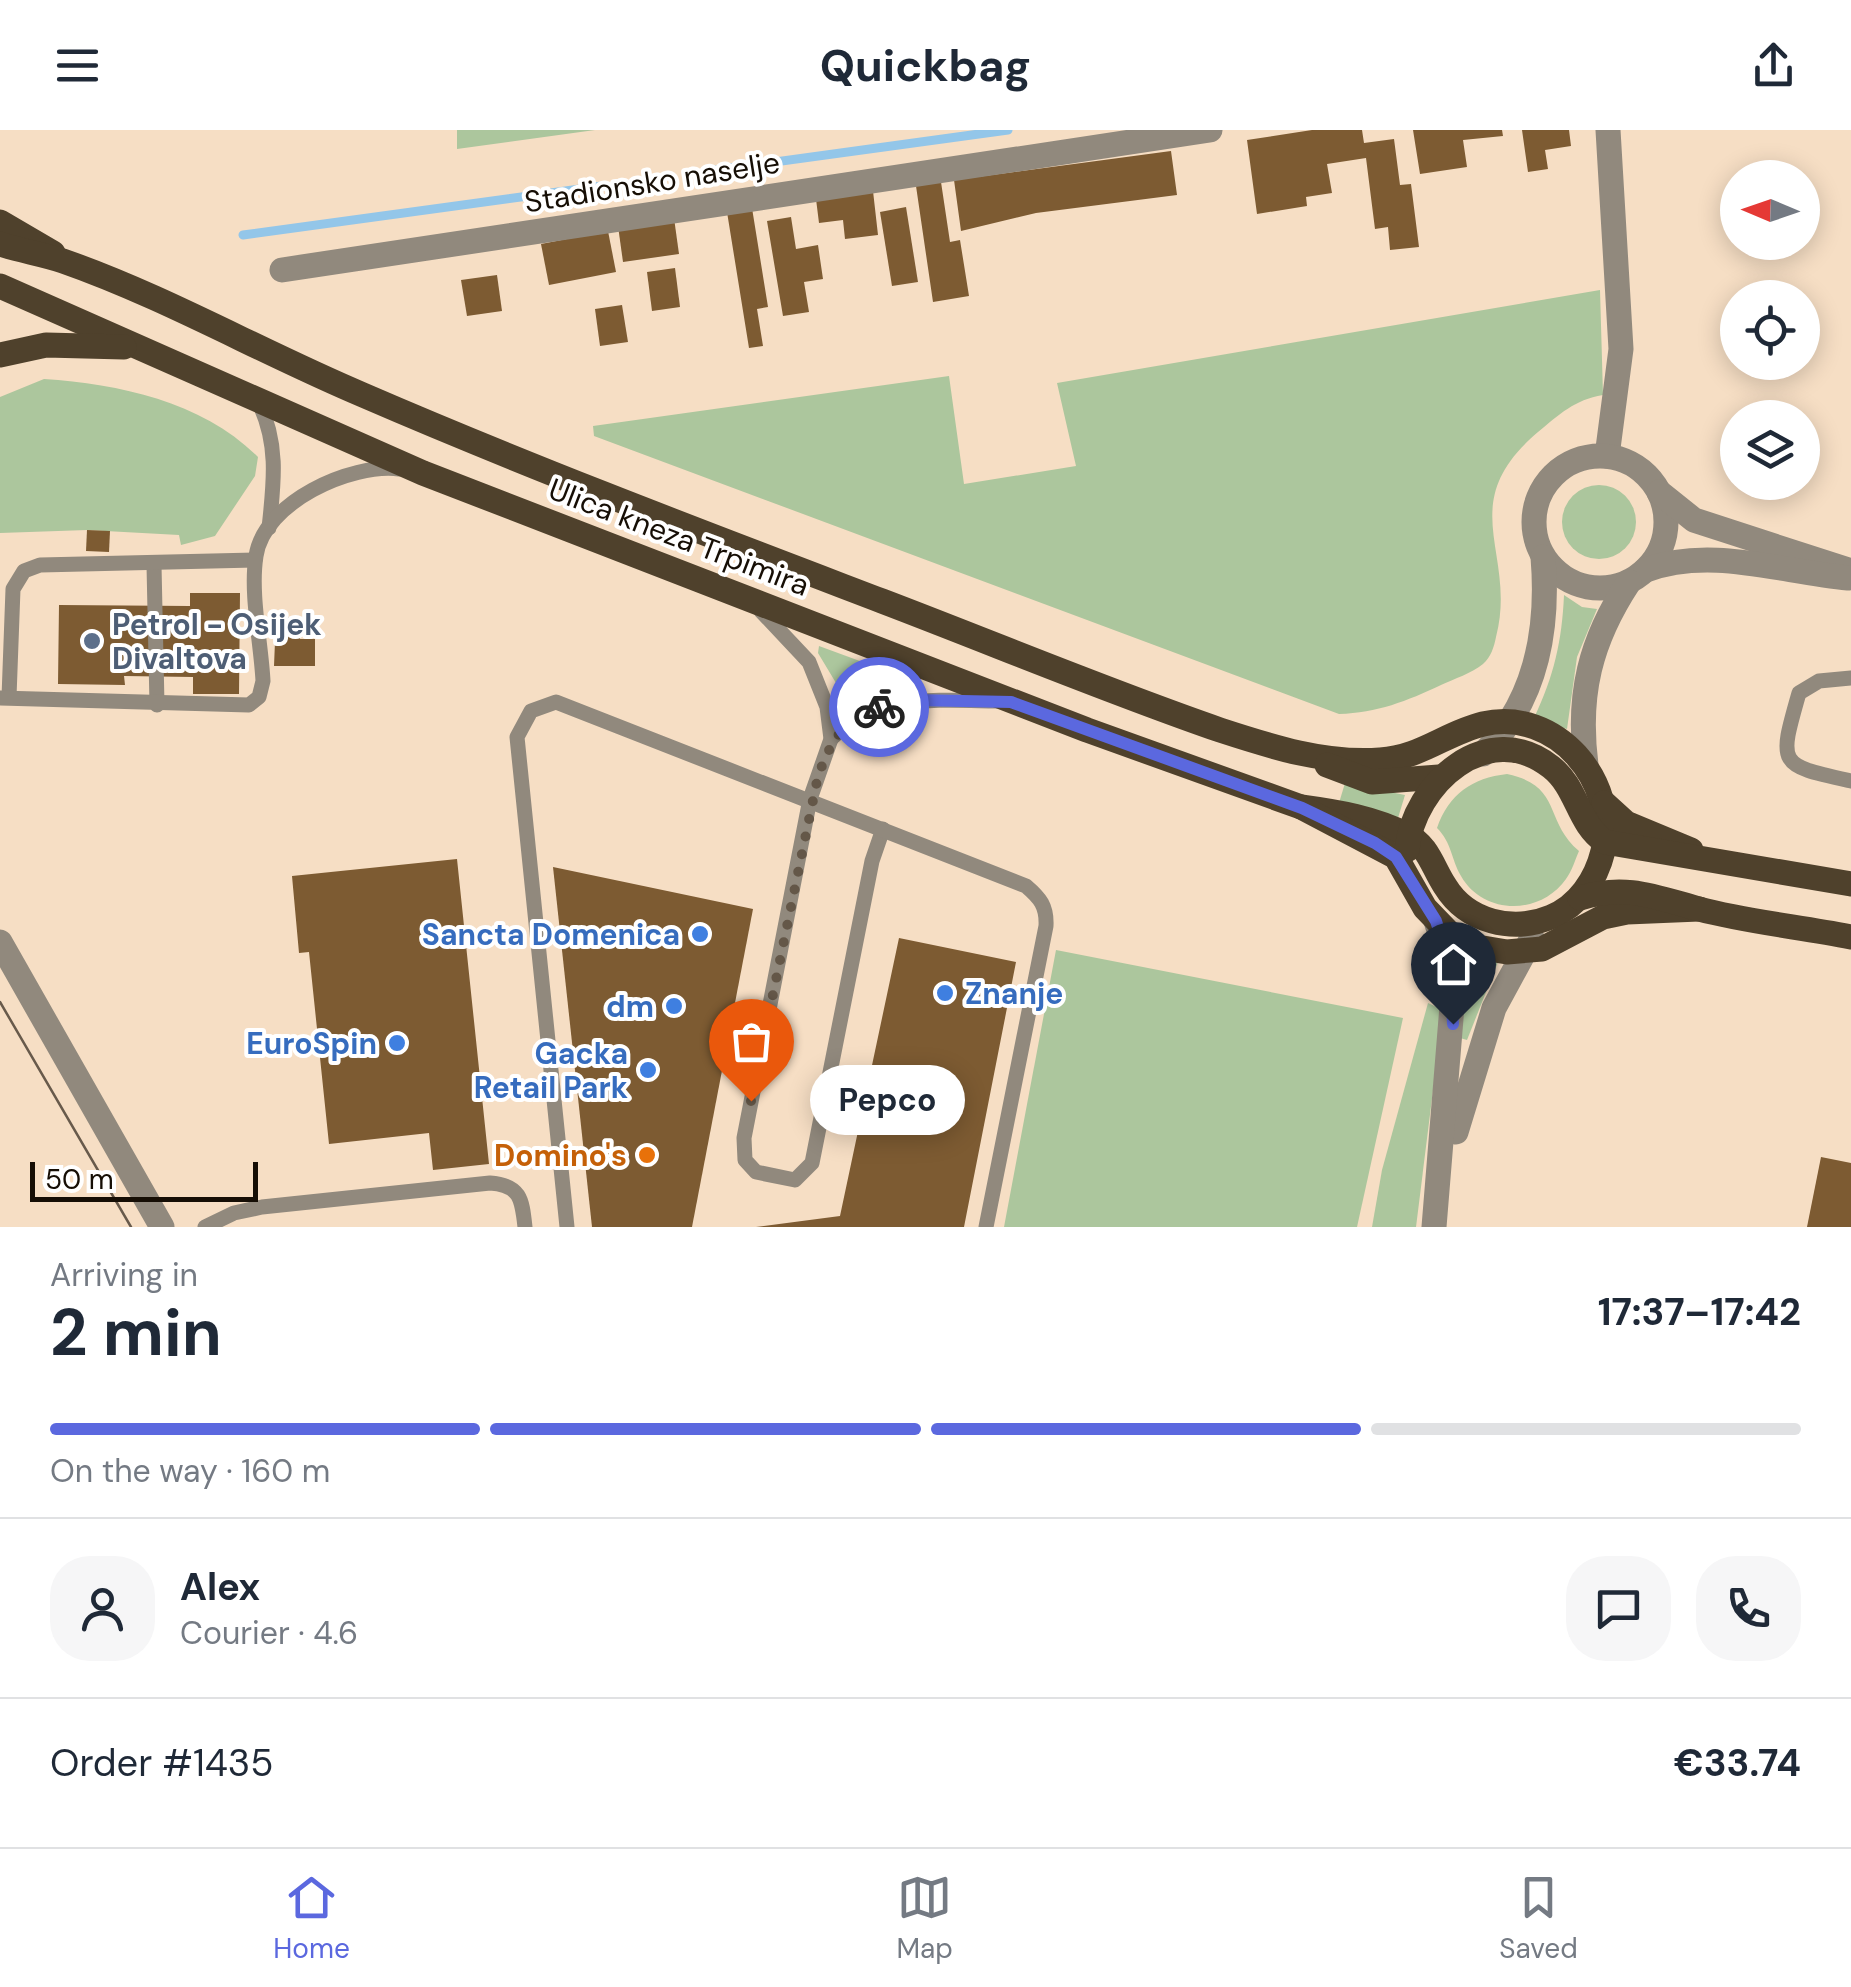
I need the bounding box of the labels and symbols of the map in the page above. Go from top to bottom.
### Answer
street label: Stadionsko naselje [522,143,782,221]
north arrow [1720,160,1820,260]
street label: Ulica kneza Trpimira [543,469,815,605]
place label: Petrol - Osijek Divaltova [112,605,322,678]
marker: Petrol - Osijek Divaltova [81,630,103,652]
courier [829,657,929,757]
place label: Sancta Domenica [422,915,680,954]
pin [1411,922,1496,1025]
marker: Sancta Domenica [689,923,711,945]
place label: Znanje [965,974,1063,1013]
marker: Znanje [934,982,956,1004]
place label: dm [606,987,654,1026]
marker: dm [663,995,685,1017]
pin [709,999,794,1102]
place label: EuroSpin [246,1024,377,1063]
marker: EuroSpin [386,1032,408,1054]
place label: Gacka Retail Park [474,1034,628,1107]
marker: Gacka Retail Park [637,1059,659,1081]
callout: Pepco [811,1066,966,1136]
place label: Domino's [494,1136,627,1175]
marker: Domino's [636,1144,658,1166]
scale bar [30,1157,258,1202]

